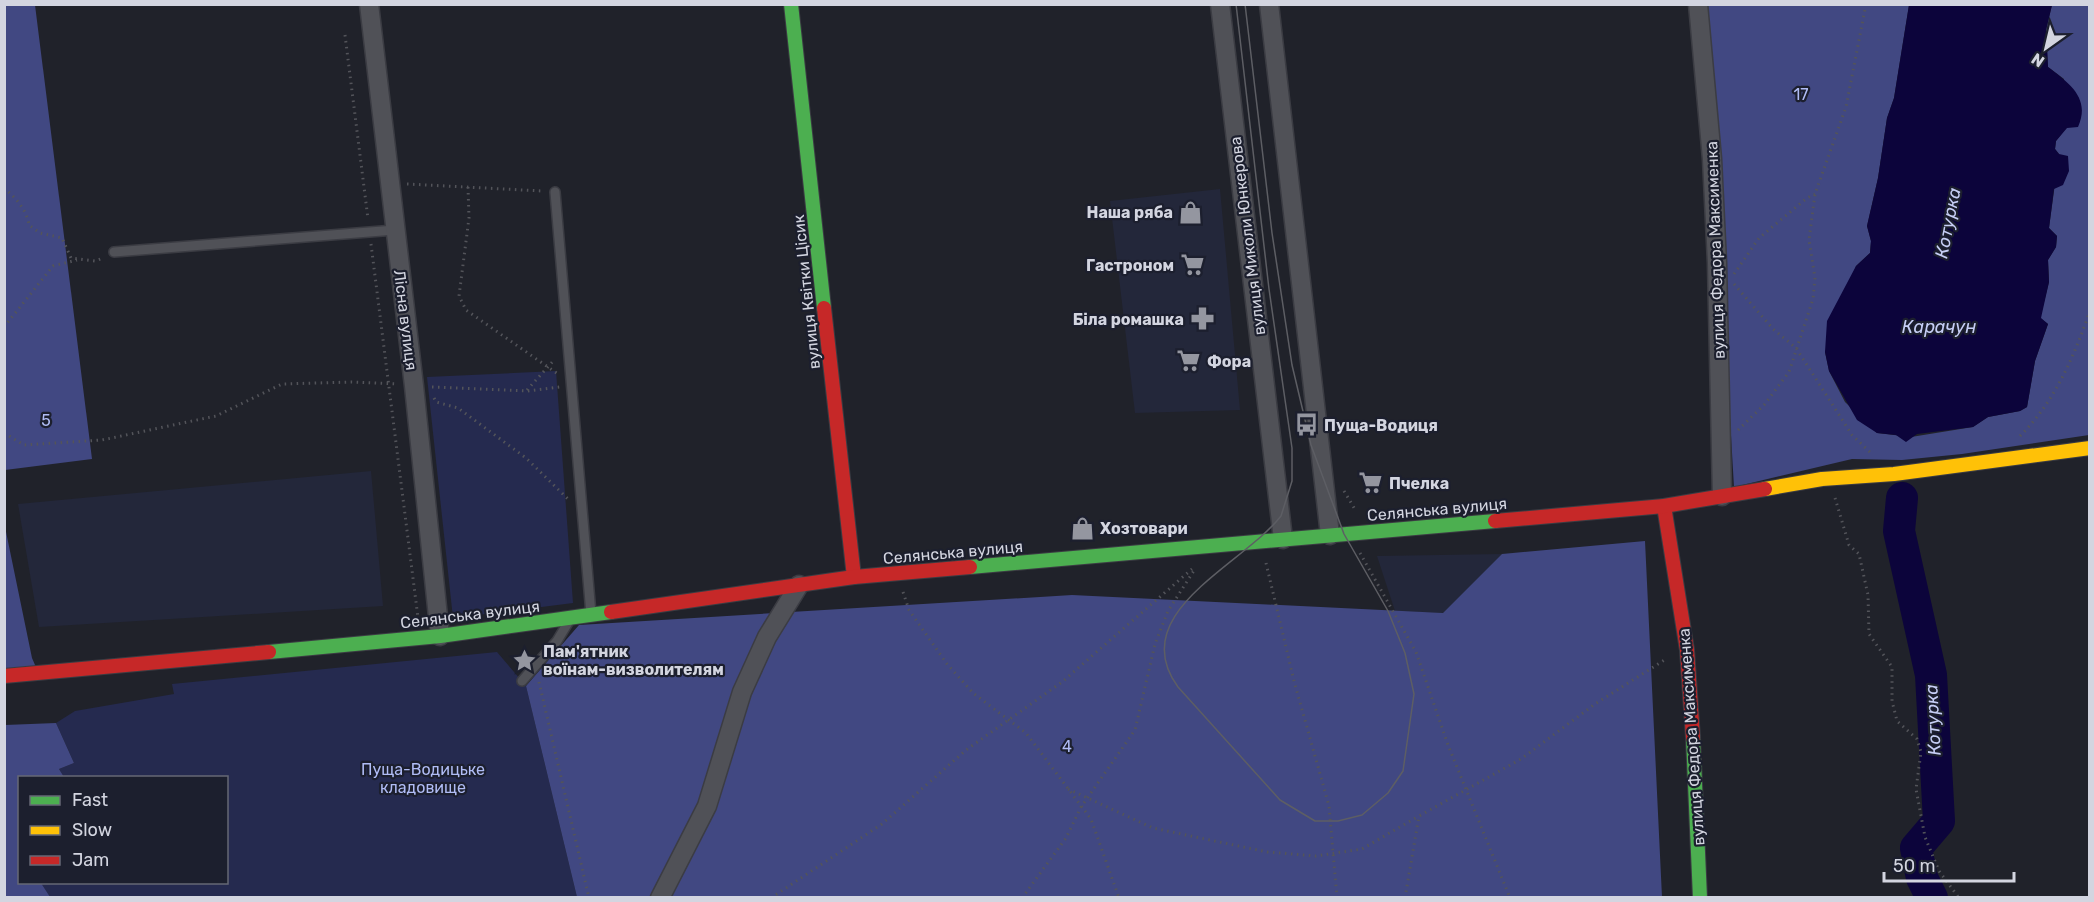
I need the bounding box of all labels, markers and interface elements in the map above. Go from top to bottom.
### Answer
north arrow [2016,18,2076,78]
text: N [2028,49,2048,71]
park label: 17 [1793,85,1809,104]
street label: вулиця Миколи Юнкерова [1226,135,1269,336]
street label: вулиця Федора Максименка [1702,141,1729,359]
water label: Котурка [1930,185,1966,260]
shop icon: Наша ряба [1178,199,1204,225]
place label: Наша ряба [1086,203,1173,222]
street label: вулиця Квітки Цісик [789,213,824,370]
supermarket icon: Гастроном [1179,252,1205,278]
place label: Гастроном [1086,256,1174,275]
street label: Лісна вулиця [390,269,421,372]
pharmacy icon: Біла ромашка [1189,306,1215,332]
place label: Біла ромашка [1073,310,1184,329]
water label: Карачун [1902,316,1976,338]
supermarket icon: Фора [1176,348,1202,374]
place label: Фора [1207,352,1251,371]
park label: 5 [41,411,51,430]
bus stop icon: Пуща-Водиця [1293,412,1319,438]
place label: Пуща-Водиця [1324,416,1438,435]
supermarket icon: Пчелка [1358,470,1384,496]
place label: Пчелка [1389,474,1449,493]
street label: Селянська вулиця [1366,494,1508,525]
shop icon: Хозтовари [1069,515,1095,541]
place label: Хозтовари [1100,519,1188,538]
street label: Селянська вулиця [882,537,1024,568]
street label: Селянська вулиця [399,597,541,632]
street label: вулиця Федора Максименка [1674,628,1709,846]
place label: Пам'ятник воїнам-визволителям [543,642,724,679]
place icon: Пам'ятник воїнам-визволителям [512,647,538,673]
water label: Котурка [1920,683,1946,756]
park label: 4 [1062,737,1072,756]
park label: Пуща-Водицьке кладовище [361,760,485,797]
legend [18,776,228,884]
text: Fast [72,789,108,811]
text: Slow [72,819,112,841]
scale bar [1884,845,2014,883]
text: Jam [72,849,109,871]
text: 50 m [1893,855,1936,877]

